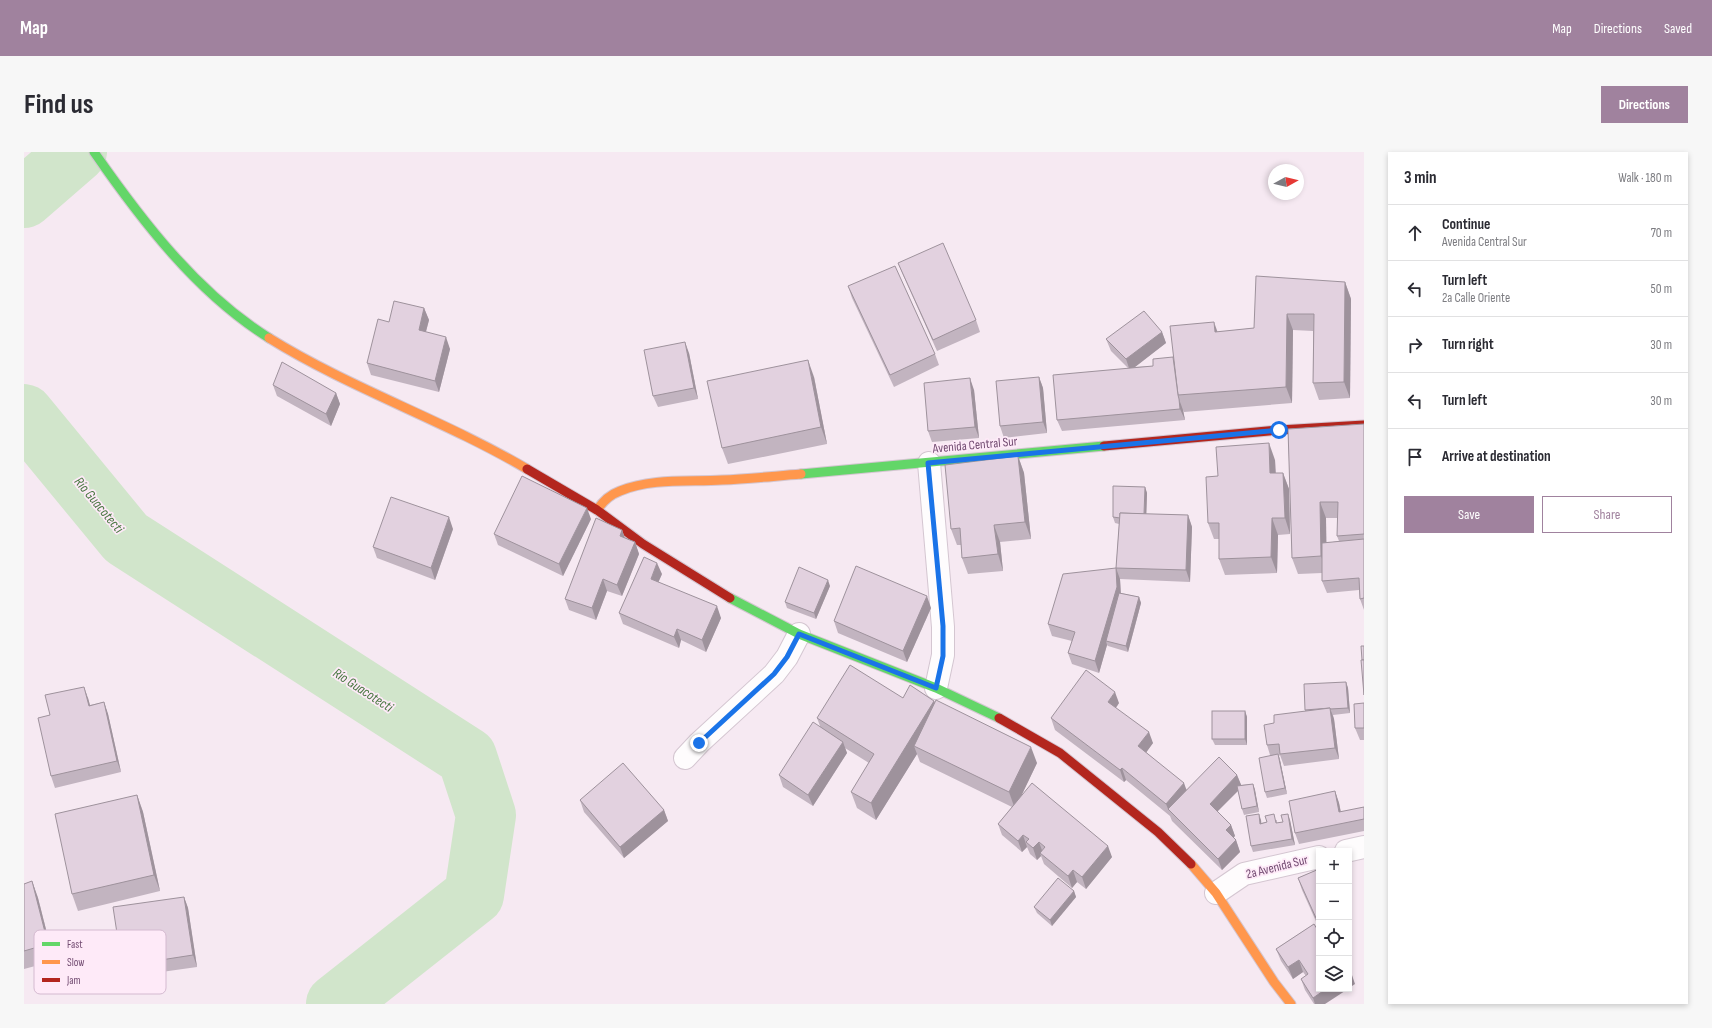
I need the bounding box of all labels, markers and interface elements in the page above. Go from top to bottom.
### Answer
text: Map [20,17,48,40]
text: Map [1552,20,1572,37]
text: Directions [1594,20,1642,37]
text: Saved [1664,20,1692,37]
button: Directions [1601,86,1688,123]
text: Find us [24,88,93,121]
north arrow [1268,164,1304,200]
text: 3 min [1404,168,1437,188]
text: Walk · 180 m [1618,170,1672,186]
text: Continue [1442,215,1491,234]
icon: ahead [1404,222,1426,244]
text: 70 m [1651,225,1672,241]
text: Avenida Central Sur [1442,234,1527,250]
text: Turn left [1442,271,1487,290]
icon: left [1404,278,1426,300]
text: 50 m [1651,281,1672,297]
text: 2a Calle Oriente [1442,290,1510,306]
icon: right [1404,334,1426,356]
text: Turn right [1442,335,1494,354]
text: 30 m [1650,337,1672,353]
icon: left [1404,390,1426,412]
text: Turn left [1442,391,1487,410]
text: 30 m [1650,393,1672,409]
route start [1270,421,1288,439]
street label: Avenida Central Sur [931,433,1018,457]
icon: arrive [1404,446,1426,468]
text: Arrive at destination [1442,447,1551,466]
water label: Río Guacotecti [71,474,128,537]
button: Save [1404,496,1534,533]
button: Share [1542,496,1672,533]
water label: Río Guacotecti [330,664,396,716]
route end [690,734,708,752]
map controls [1316,848,1352,992]
button: + [1316,848,1352,884]
street label: 2a Avenida Sur [1244,852,1310,882]
button: − [1316,884,1352,920]
button: locate [1316,920,1352,956]
legend [34,930,166,994]
text: Fast [67,938,83,951]
text: Slow [67,956,84,969]
button: layers [1316,956,1352,992]
text: Jam [66,974,81,987]

